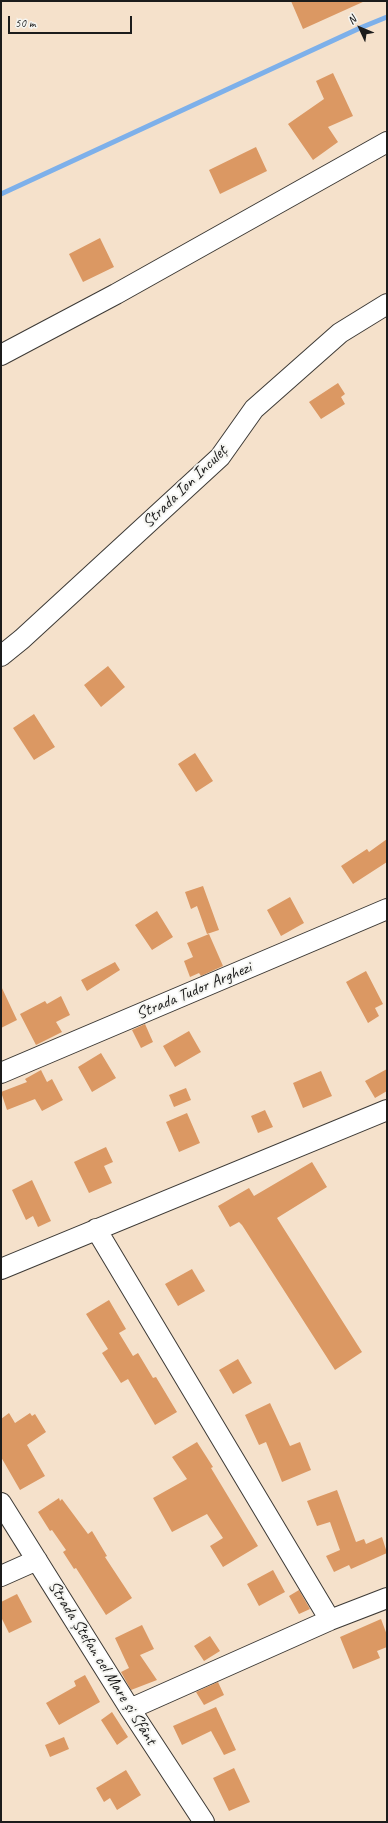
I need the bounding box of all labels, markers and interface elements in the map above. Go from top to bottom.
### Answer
scale bar [10,8,134,34]
north arrow [340,8,380,48]
text: N [344,12,359,27]
text: 50 m [15,15,35,31]
street label: Strada Ion Inculeț [138,441,232,533]
street label: Strada Tudor Arghezi [133,958,255,1024]
street label: Strada Ștefan cel Mare și Sfânt [43,1577,161,1749]

